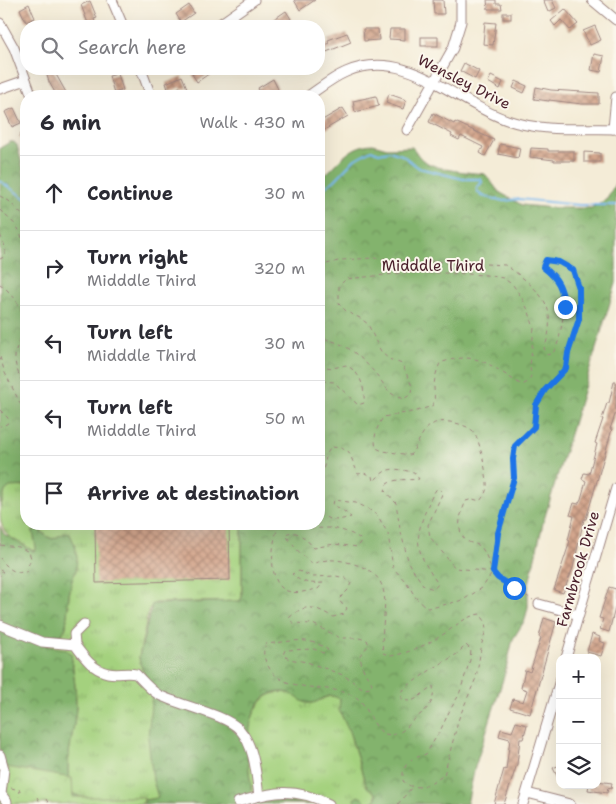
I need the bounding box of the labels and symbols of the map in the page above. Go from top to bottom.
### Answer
street label: Wensley Drive [414,50,514,114]
street label: Midddle Third [382,256,485,276]
route end [554,296,577,319]
street label: Farmbrook Drive [552,509,604,629]
route start [503,577,526,600]

